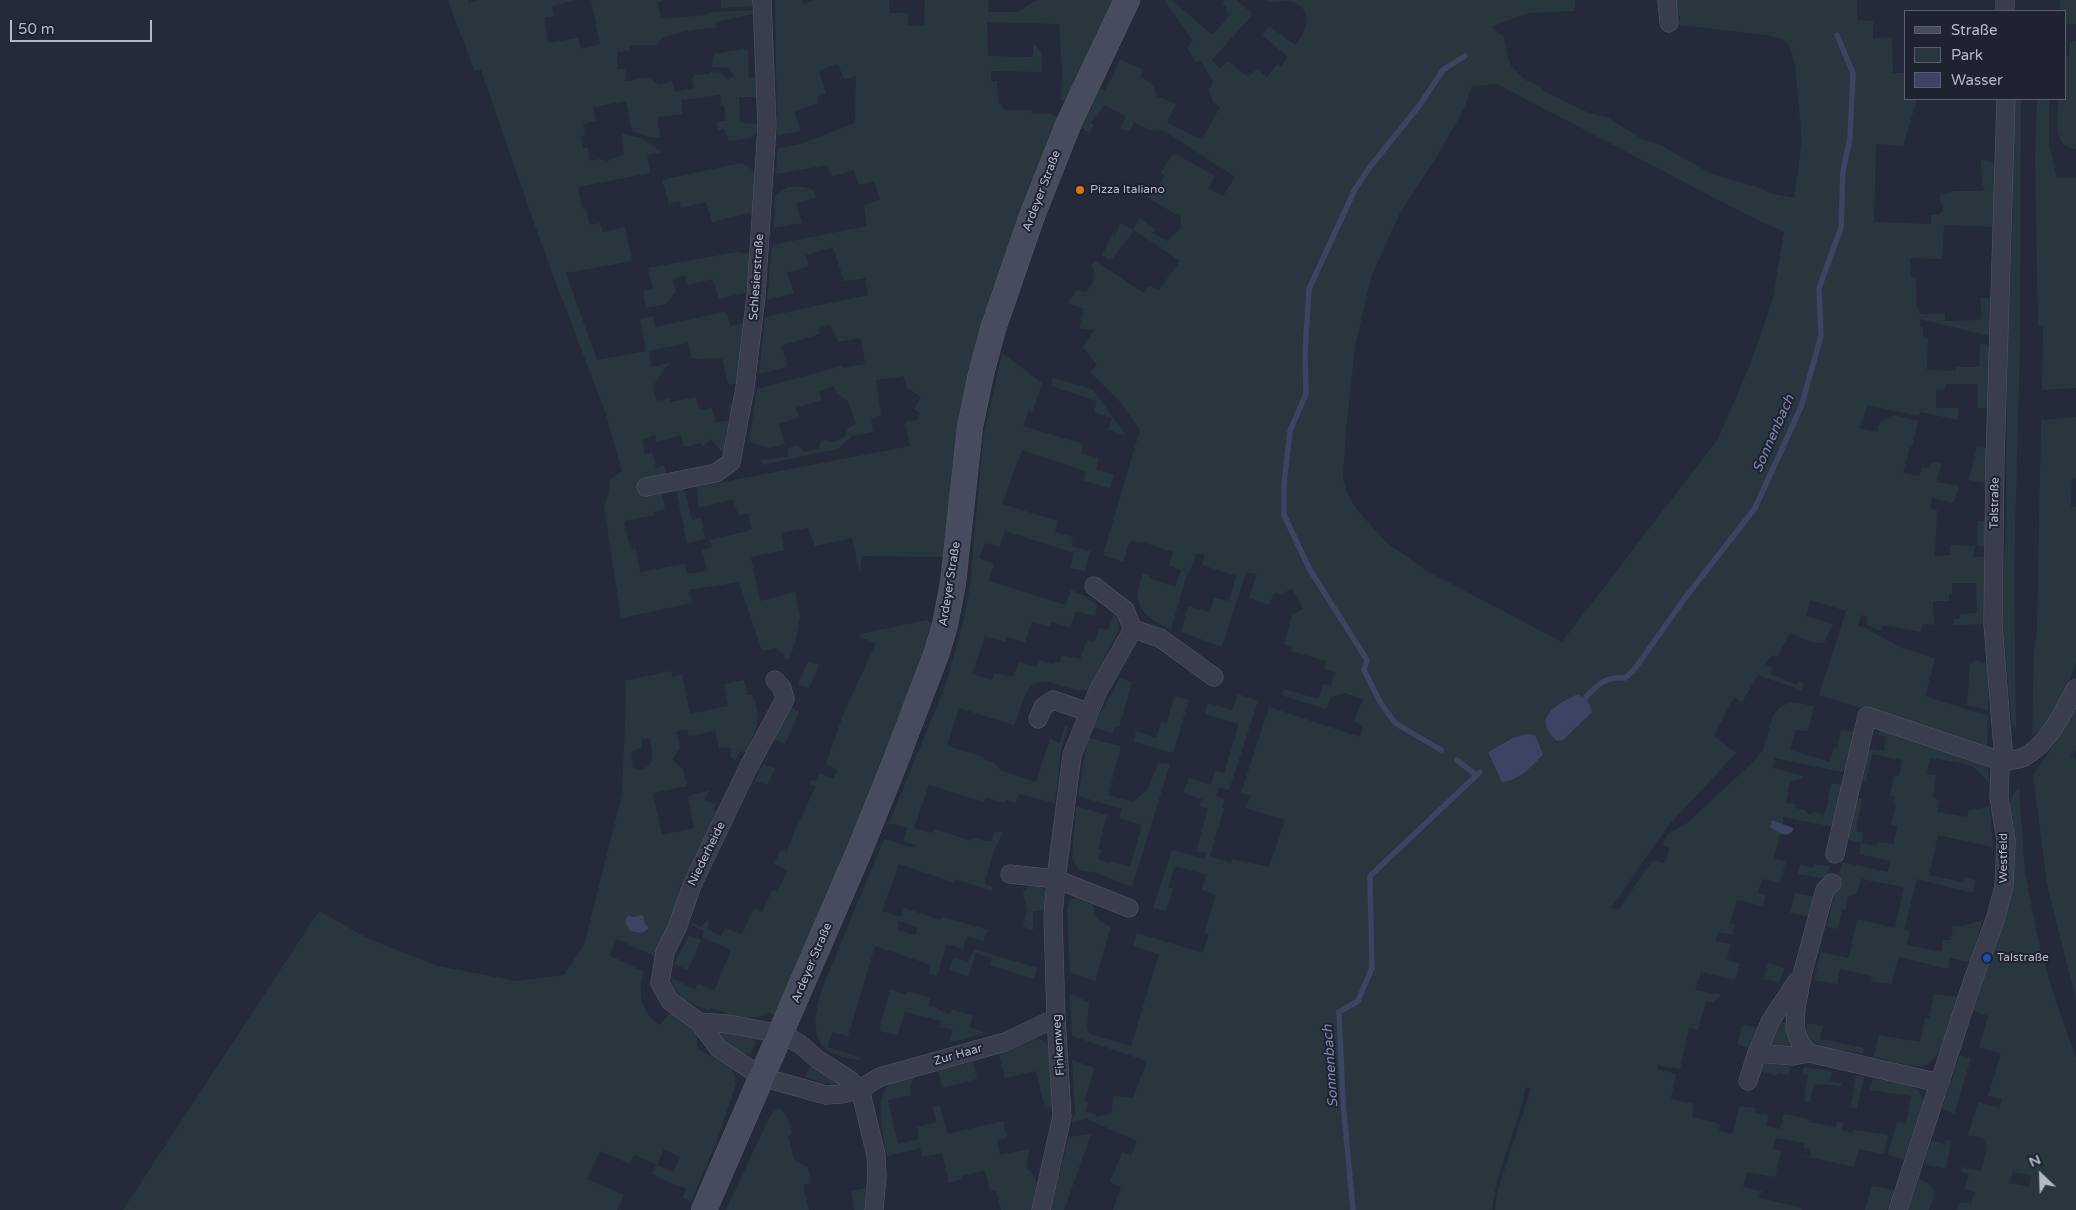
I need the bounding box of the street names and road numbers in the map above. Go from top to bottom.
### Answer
street label: Ardeyer Straße [1020,148,1064,234]
street label: Schlesierstraße [747,233,767,321]
street label: Talstraße [1987,477,2003,529]
street label: Ardeyer Straße [936,541,964,627]
street label: Niederheide [685,820,729,888]
street label: Westfeld [1997,833,2011,883]
street label: Ardeyer Straße [789,921,835,1005]
street label: Finkenweg [1050,1014,1068,1076]
street label: Zur Haar [932,1041,984,1069]

